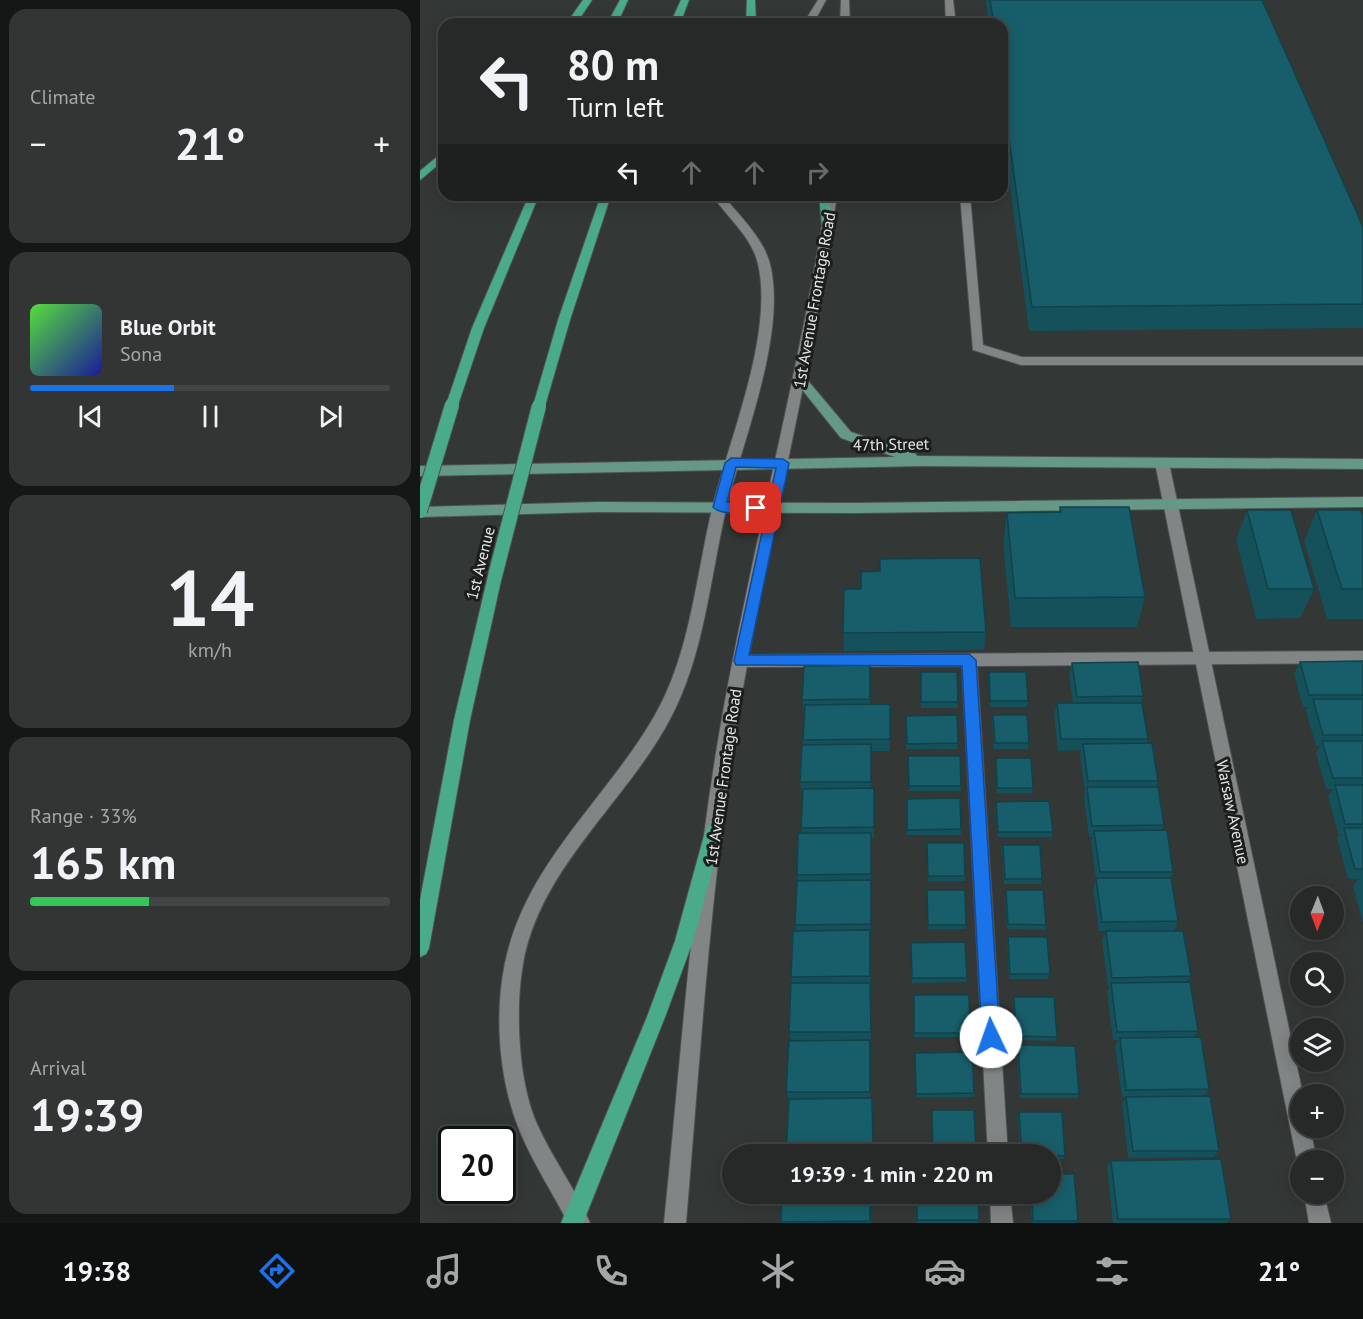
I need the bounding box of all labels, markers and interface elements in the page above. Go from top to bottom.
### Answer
text: 80 m [567,37,659,92]
icon: left [468,42,546,120]
text: Climate [30,84,96,110]
text: Turn left [567,90,664,124]
text: 21° [175,114,245,172]
text: − [30,122,47,165]
text: + [373,122,390,165]
icon: left [612,156,645,189]
icon: ahead [675,156,708,189]
icon: ahead [738,156,771,189]
icon: right [801,156,834,189]
street label: 1st Avenue Frontage Road [789,211,839,389]
text: Blue Orbit [120,313,216,341]
text: Sona [120,341,162,367]
icon: previous [74,400,107,433]
icon: pause [194,400,227,433]
icon: next [314,400,347,433]
street label: 47th Street [853,433,930,455]
pin [730,482,781,533]
icon: arrive [739,491,772,524]
street label: 1st Avenue [461,524,499,602]
text: 14 [166,547,254,648]
text: km/h [188,637,232,663]
street label: 1st Avenue Frontage Road [701,687,745,867]
street label: Warsaw Avenue [1212,758,1254,866]
text: Range · 33% [30,803,137,829]
text: 165 km [30,833,176,891]
north arrow [1290,886,1344,940]
map controls [1290,886,1344,1204]
button: search [1290,952,1344,1006]
position arrow [959,1005,1023,1069]
button: layers [1290,1018,1344,1072]
text: Arrival [30,1055,86,1081]
button: + [1290,1084,1344,1138]
text: 19:39 [30,1085,144,1143]
speed limit sign: 20 [438,1126,516,1204]
button: − [1290,1150,1344,1204]
text: 19:39 · 1 min · 220 m [790,1160,993,1188]
icon: directions [256,1250,298,1292]
icon: music [423,1250,465,1292]
icon: phone [590,1250,632,1292]
icon: climate [757,1250,799,1292]
icon: car [924,1250,966,1292]
icon: filters [1091,1250,1133,1292]
text: 19:38 [63,1254,131,1288]
text: 21° [1258,1254,1300,1288]

